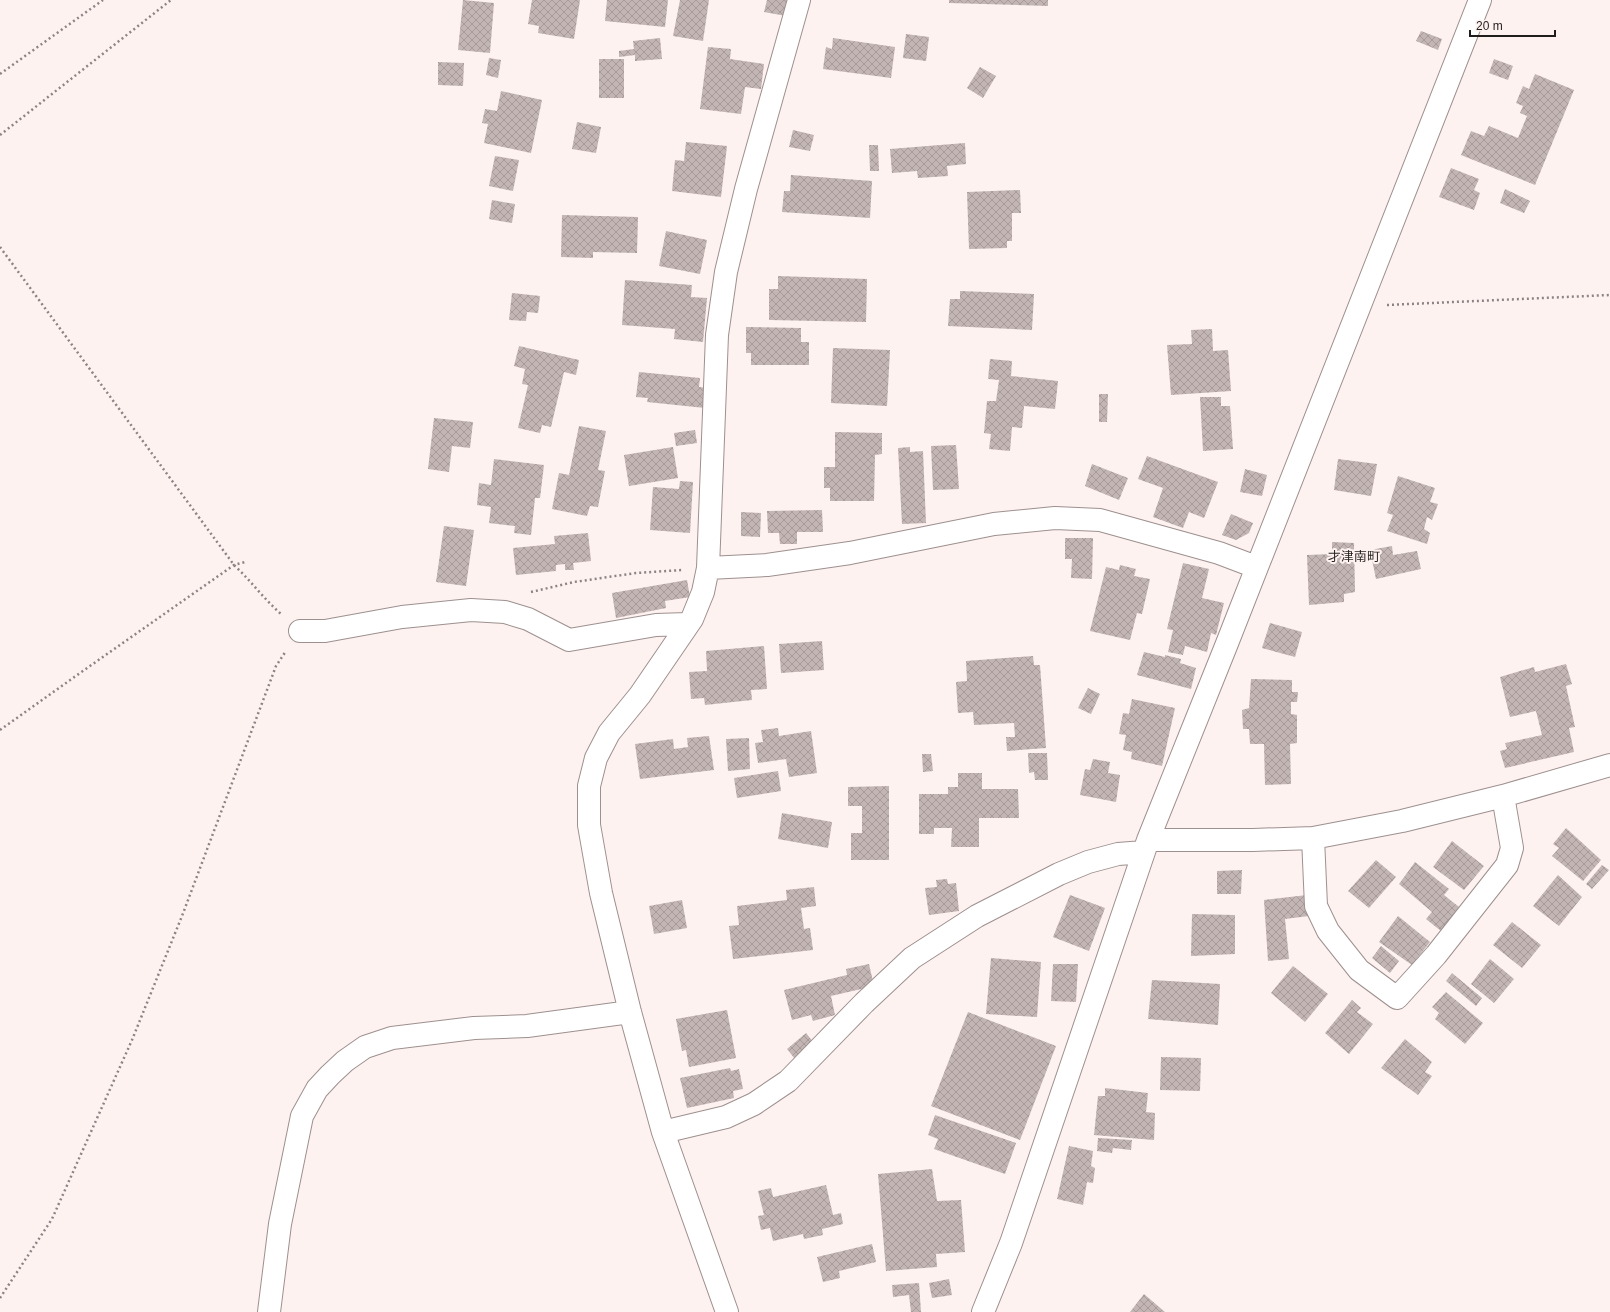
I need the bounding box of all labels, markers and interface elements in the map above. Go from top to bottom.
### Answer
scale bar [1470,12,1555,38]
text: 20 m [1476,19,1503,33]
district label: 才津南町 [1328,549,1380,564]

